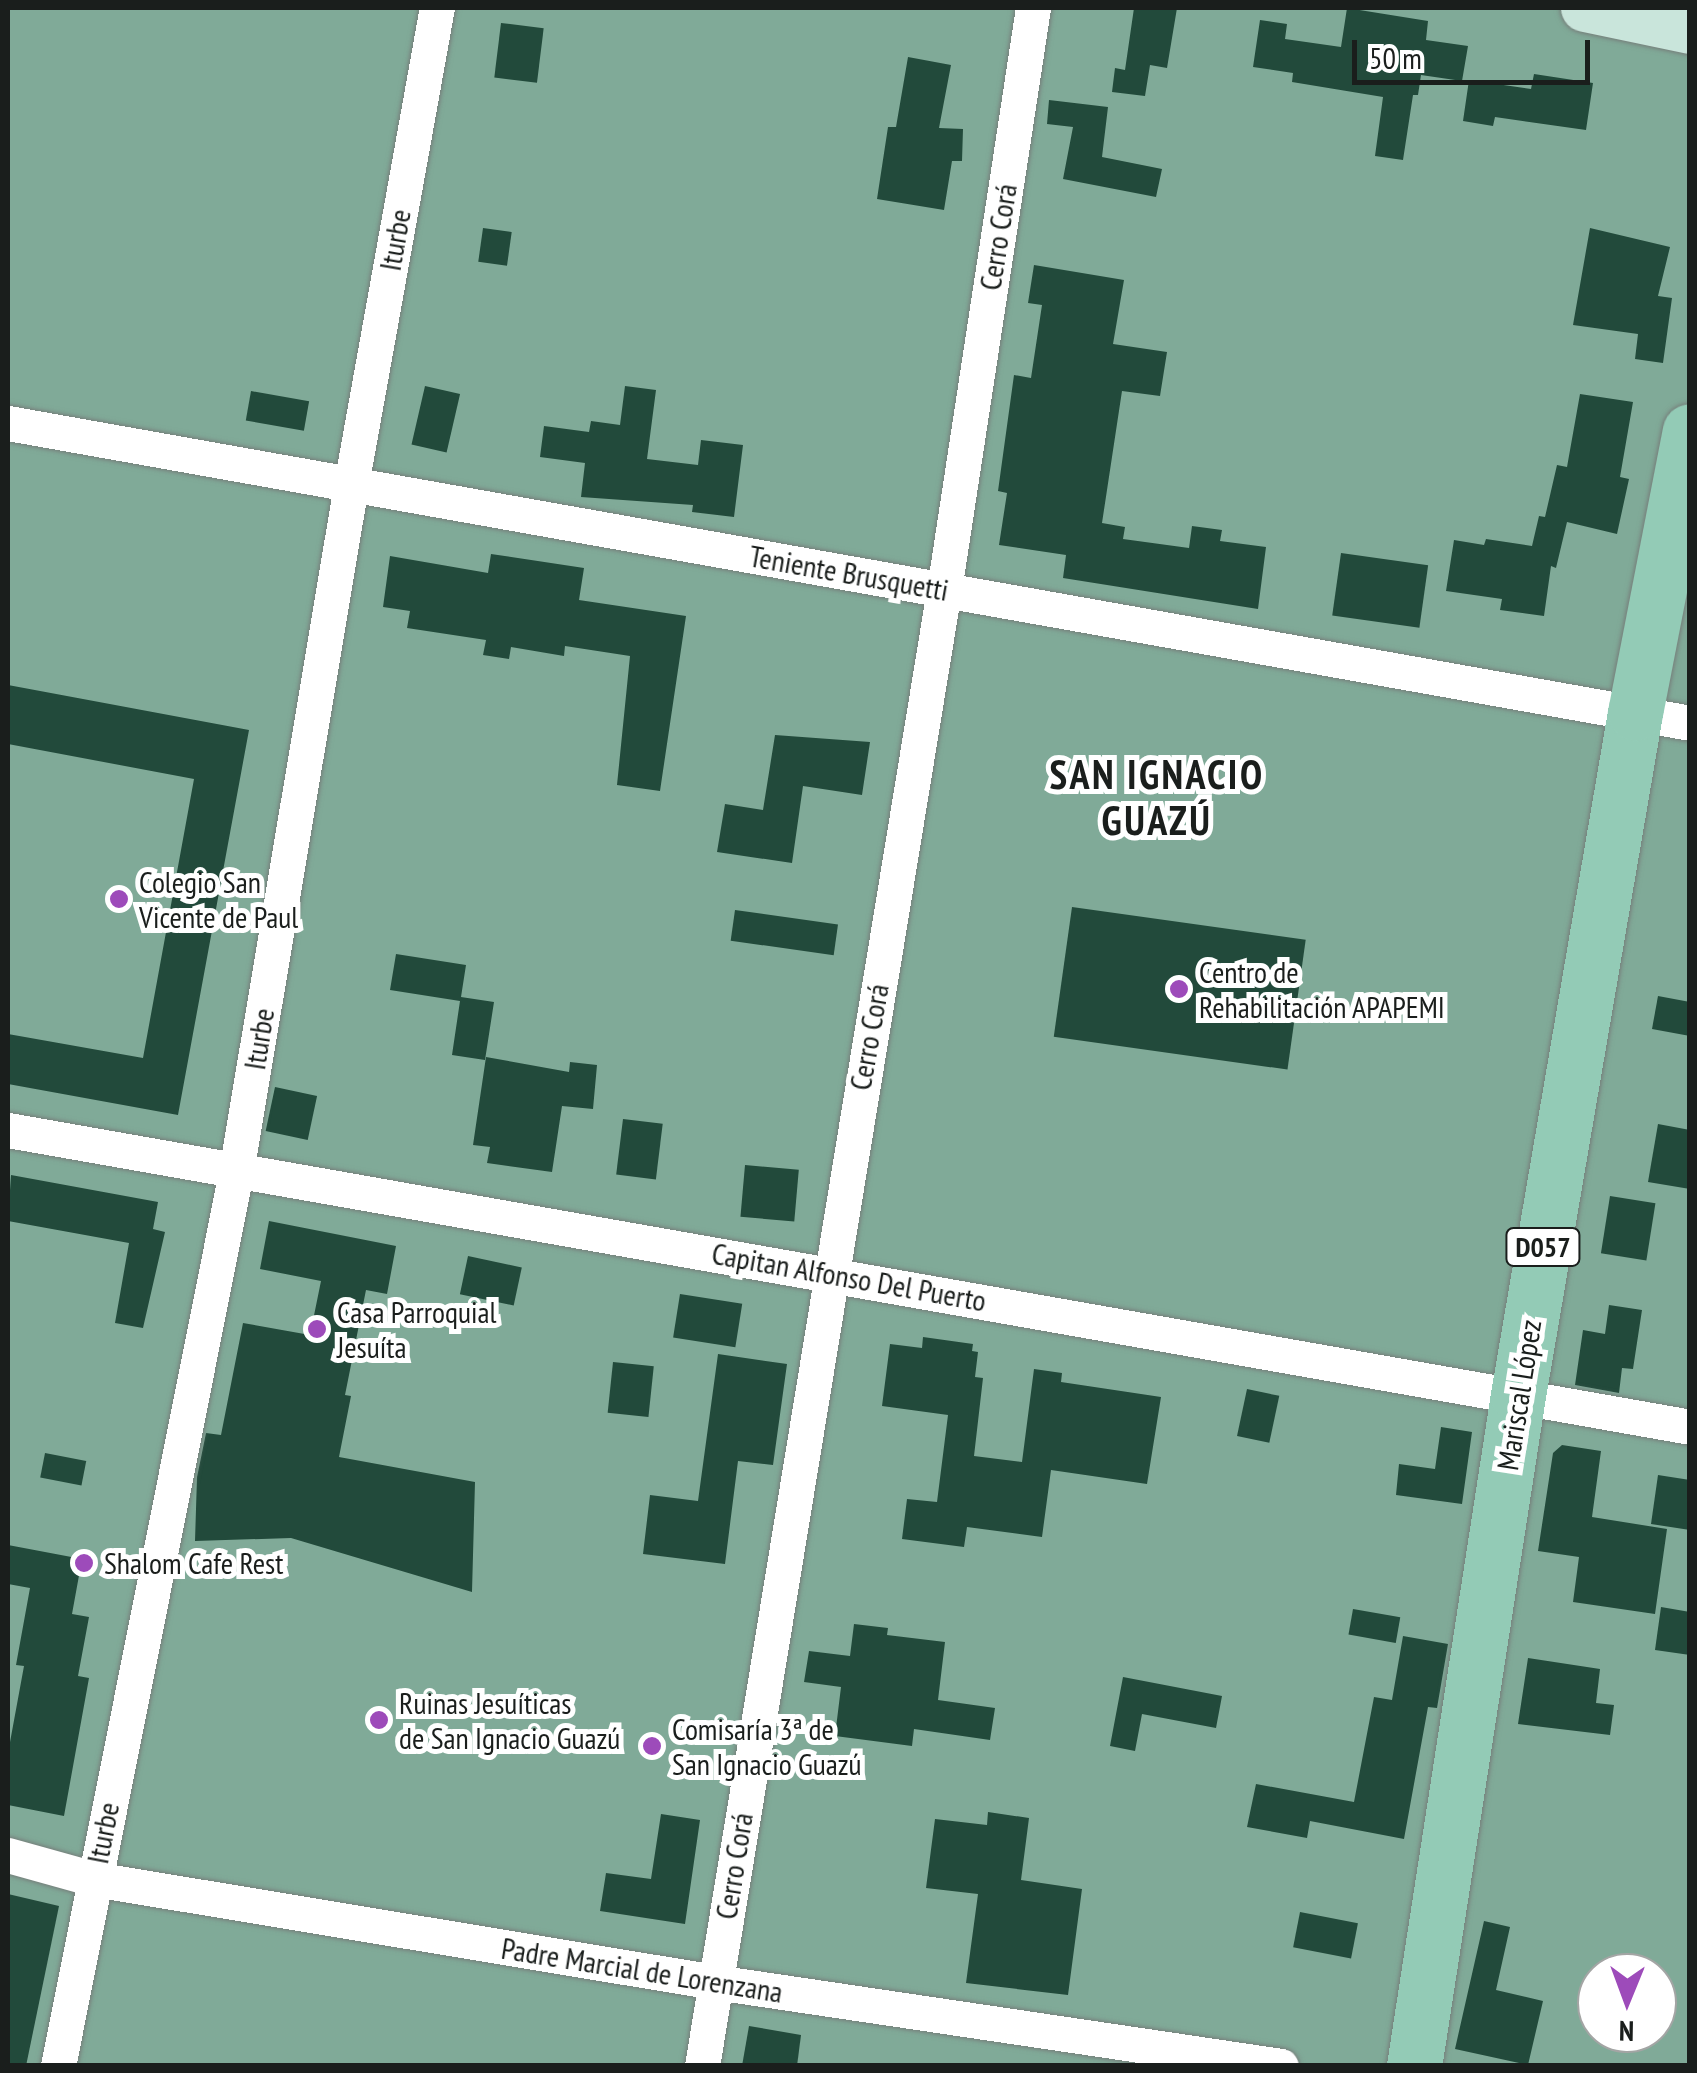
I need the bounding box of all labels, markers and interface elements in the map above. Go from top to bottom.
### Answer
scale bar [1357,20,1594,82]
text: 50 m [1369,38,1422,77]
street label: Cerro Corá [972,181,1024,293]
street label: Iturbe [372,206,418,274]
street label: Teniente Brusquetti [747,538,951,608]
district label: SAN IGNACIO GUAZÚ [1049,750,1265,844]
place label: Colegio San Vicente de Paul [139,864,298,934]
marker: Colegio San Vicente de Paul [108,888,130,910]
place label: Centro de Rehabilitación APAPEMI [1199,954,1446,1024]
marker: Centro de Rehabilitación APAPEMI [1168,978,1190,1000]
street label: Cerro Corá [842,981,896,1093]
street label: Iturbe [236,1006,282,1072]
road number: D057 [1503,1224,1583,1270]
street label: Capitan Alfonso Del Puerto [709,1235,989,1319]
place label: Casa Parroquial Jesuíta [337,1294,496,1364]
street label: Mariscal López [1489,1317,1549,1473]
marker: Casa Parroquial Jesuíta [306,1318,328,1340]
place label: Shalom Cafe Rest [104,1545,283,1581]
marker: Shalom Cafe Rest [73,1552,95,1574]
place label: Ruinas Jesuíticas de San Ignacio Guazú [399,1685,620,1756]
marker: Ruinas Jesuíticas de San Ignacio Guazú [368,1709,390,1731]
place label: Comisaría 3ª de San Ignacio Guazú [672,1711,862,1782]
marker: Comisaría 3ª de San Ignacio Guazú [641,1735,663,1757]
street label: Iturbe [79,1799,127,1867]
street label: Cerro Corá [708,1810,760,1922]
street label: Padre Marcial de Lorenzana [499,1930,785,2010]
north arrow [1577,1953,1677,2053]
text: N [1619,2013,1634,2050]

